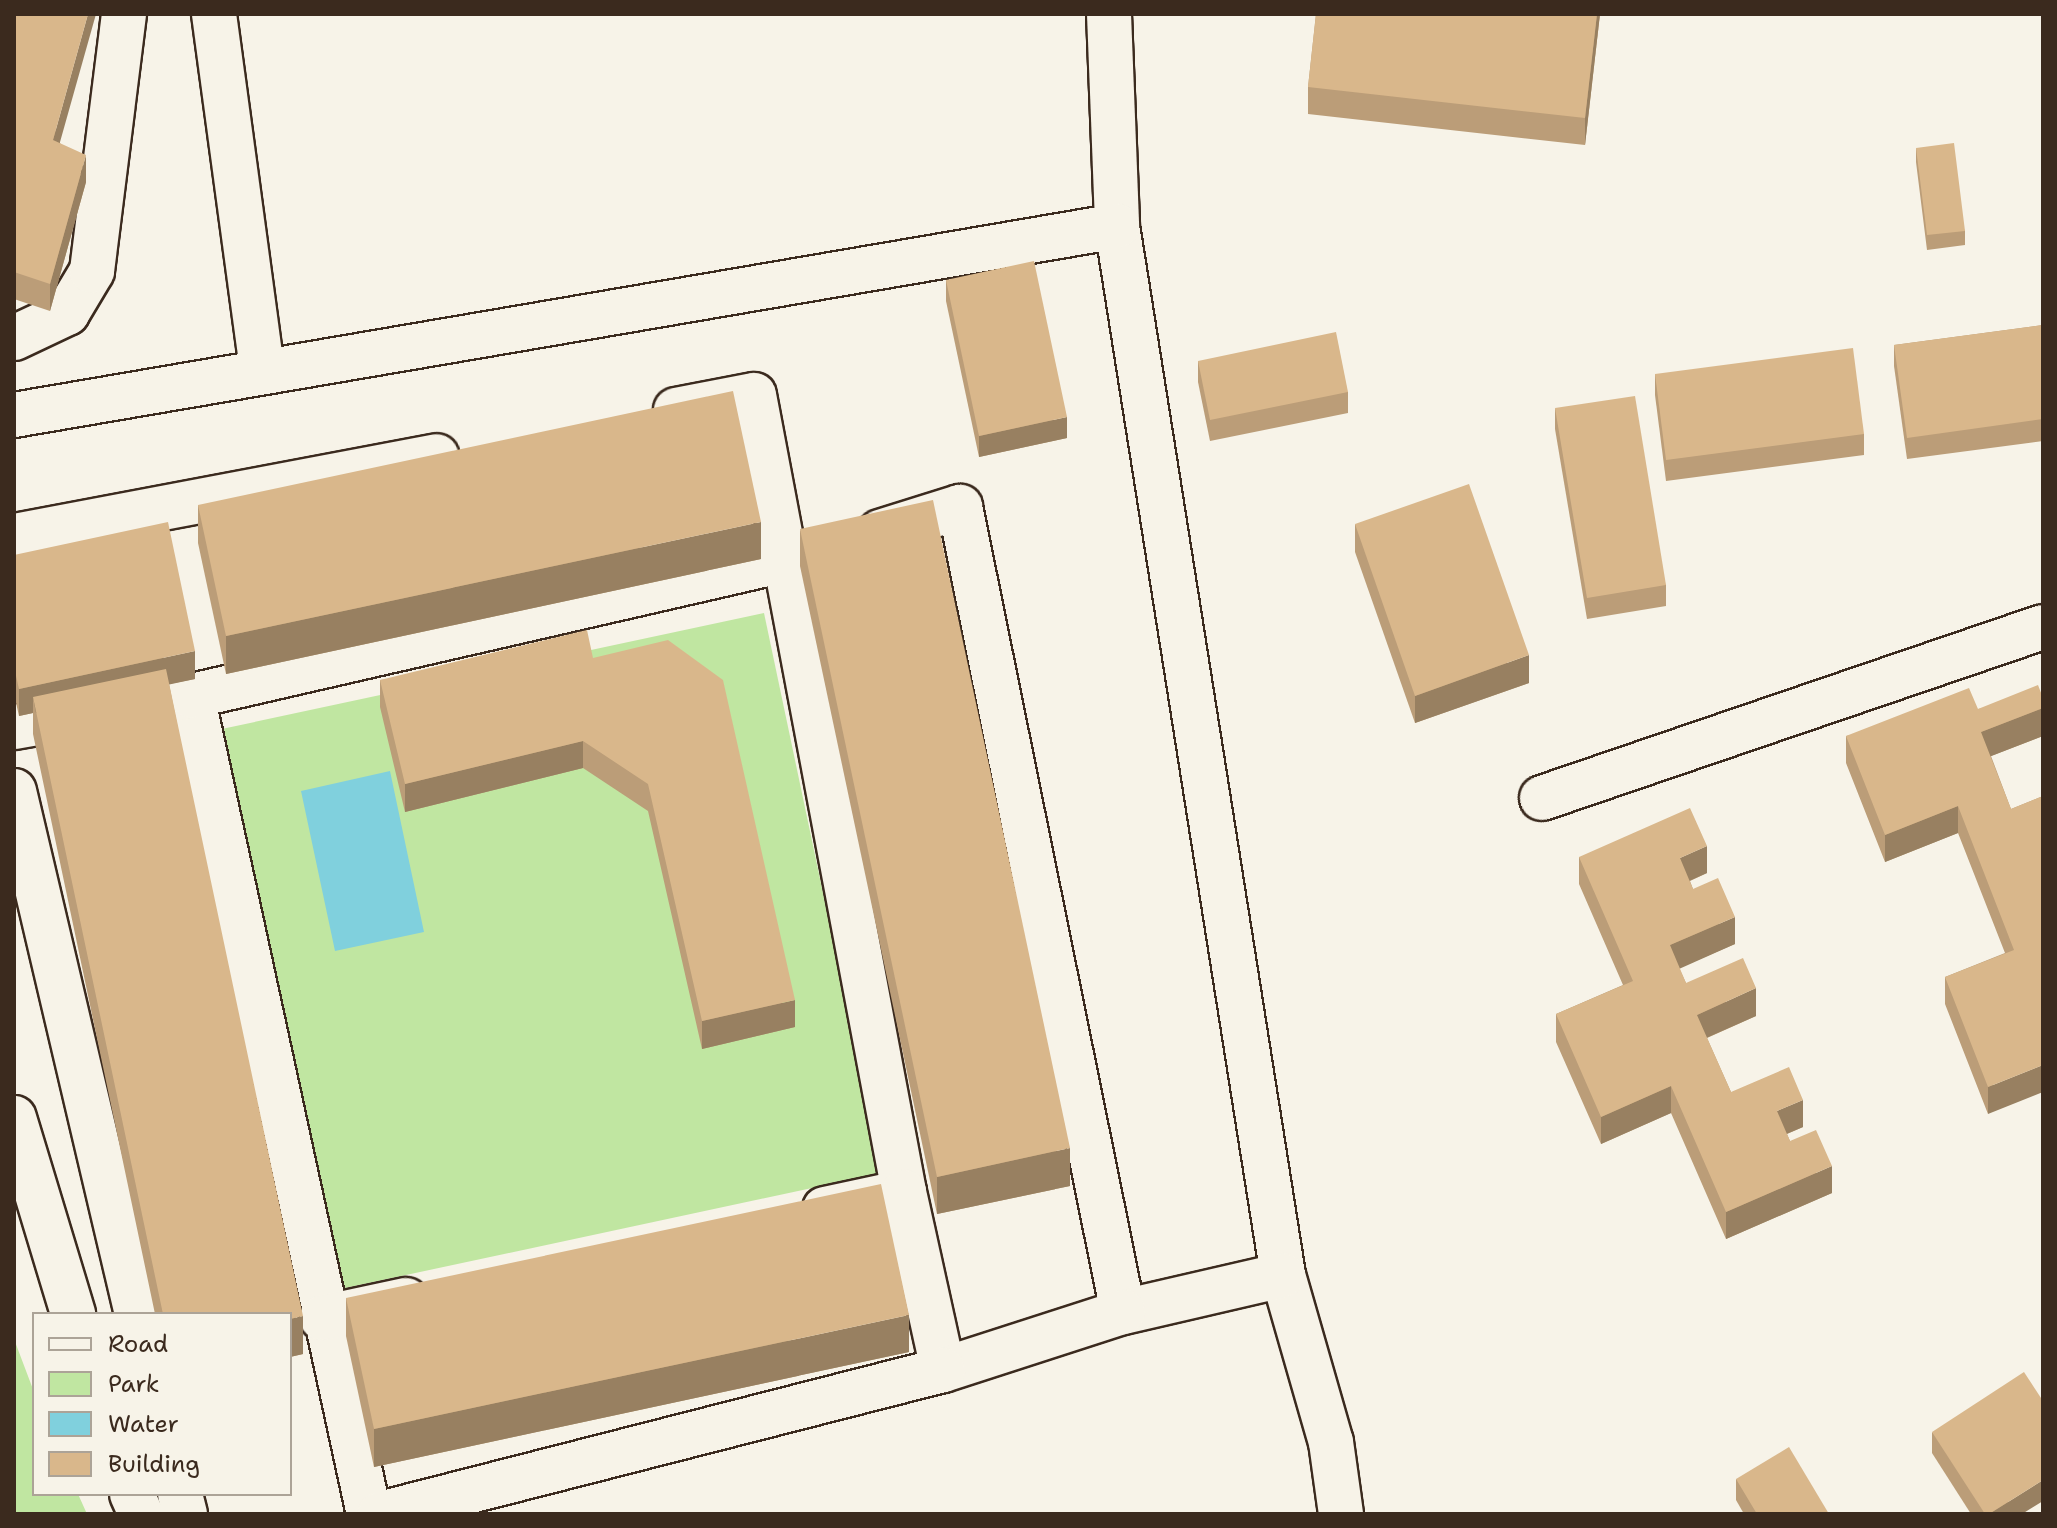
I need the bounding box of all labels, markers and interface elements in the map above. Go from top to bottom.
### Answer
legend [32,1312,292,1496]
text: Road [108,1328,168,1360]
text: Park [108,1368,160,1400]
text: Water [108,1408,179,1440]
text: Building [108,1448,200,1480]

